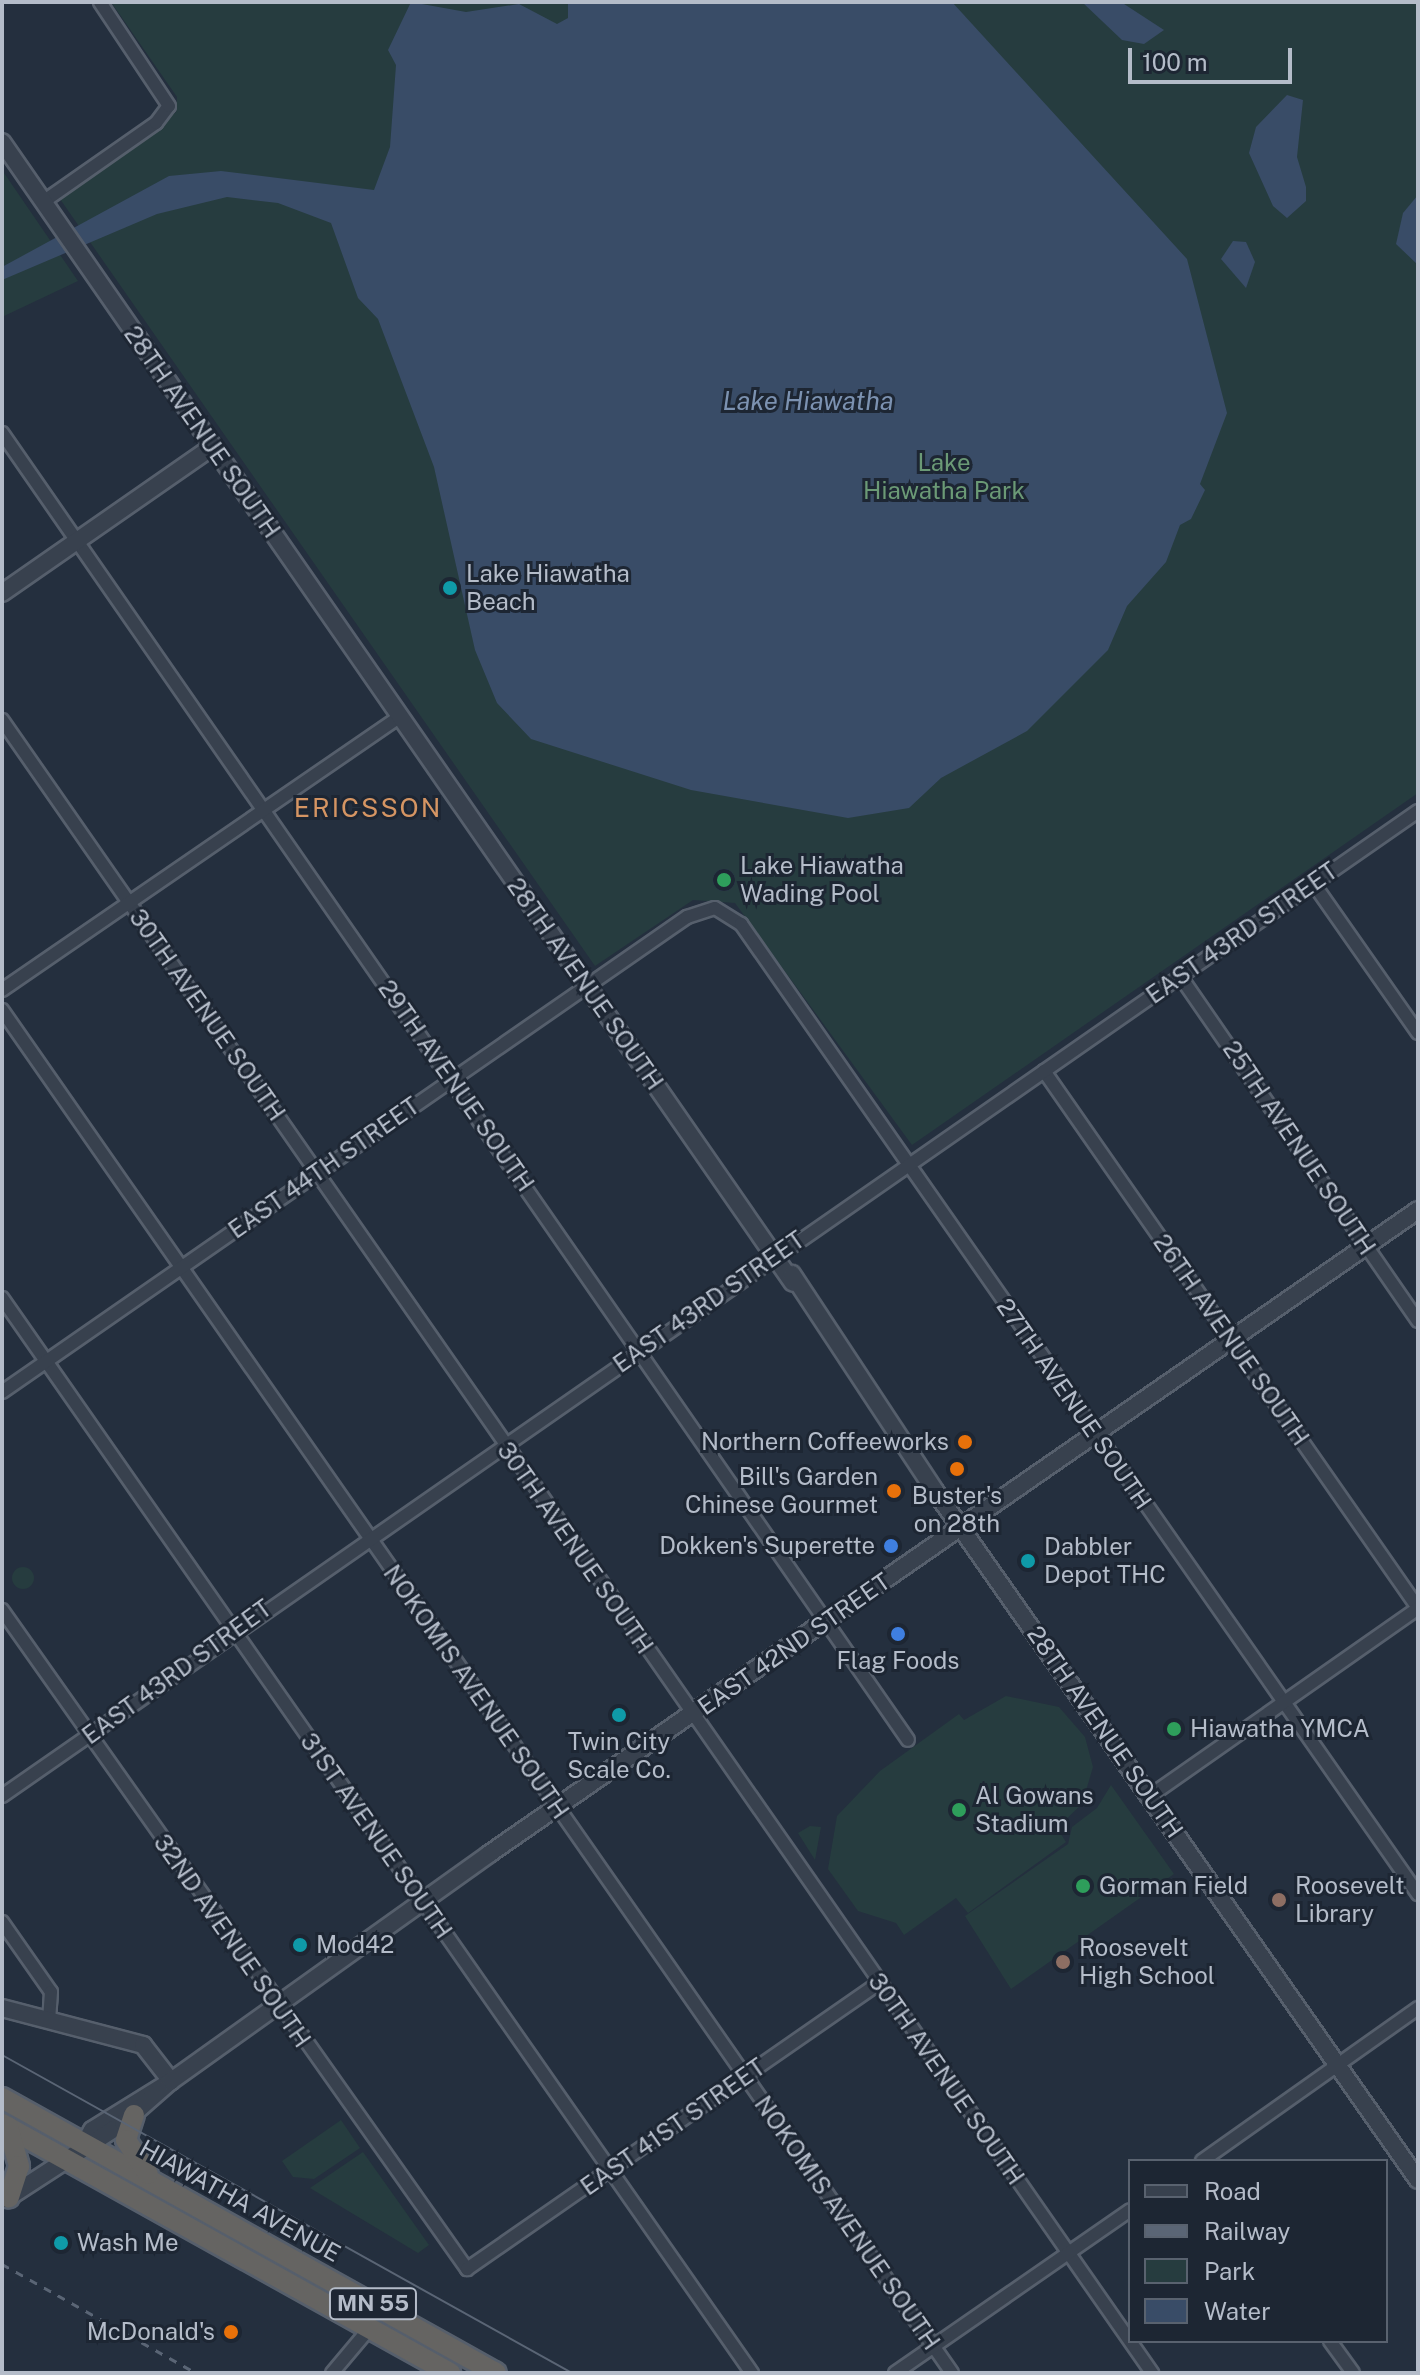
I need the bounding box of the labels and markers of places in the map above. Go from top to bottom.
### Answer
place label: Lake Hiawatha Beach [466,560,630,616]
marker: Lake Hiawatha Beach [441,579,459,597]
place label: Lake Hiawatha Wading Pool [740,852,904,908]
marker: Lake Hiawatha Wading Pool [715,871,733,889]
place label: Northern Coffeeworks [701,1428,949,1456]
marker: Northern Coffeeworks [956,1433,974,1451]
marker: Buster's on 28th [948,1460,966,1478]
place label: Bill's Garden Chinese Gourmet [685,1463,878,1519]
marker: Bill's Garden Chinese Gourmet [885,1482,903,1500]
place label: Buster's on 28th [912,1482,1002,1538]
place label: Dokken's Superette [659,1532,875,1560]
place label: Dabbler Depot THC [1044,1533,1166,1589]
marker: Dokken's Superette [882,1537,900,1555]
marker: Dabbler Depot THC [1019,1552,1037,1570]
marker: Flag Foods [889,1625,907,1643]
place label: Flag Foods [837,1647,959,1675]
marker: Twin City Scale Co. [610,1706,628,1724]
place label: Hiawatha YMCA [1190,1715,1370,1743]
marker: Hiawatha YMCA [1165,1720,1183,1738]
place label: Twin City Scale Co. [567,1728,671,1784]
place label: Al Gowans Stadium [975,1782,1094,1838]
marker: Al Gowans Stadium [950,1801,968,1819]
place label: Gorman Field [1099,1872,1248,1900]
place label: Roosevelt Library [1295,1872,1405,1928]
marker: Gorman Field [1074,1877,1092,1895]
marker: Roosevelt Library [1270,1891,1288,1909]
place label: Mod42 [316,1931,394,1959]
place label: Roosevelt High School [1079,1934,1215,1990]
marker: Mod42 [291,1936,309,1954]
marker: Roosevelt High School [1054,1953,1072,1971]
place label: Wash Me [77,2229,178,2257]
marker: Wash Me [52,2234,70,2252]
place label: McDonald's [87,2318,215,2346]
marker: McDonald's [222,2323,240,2341]

